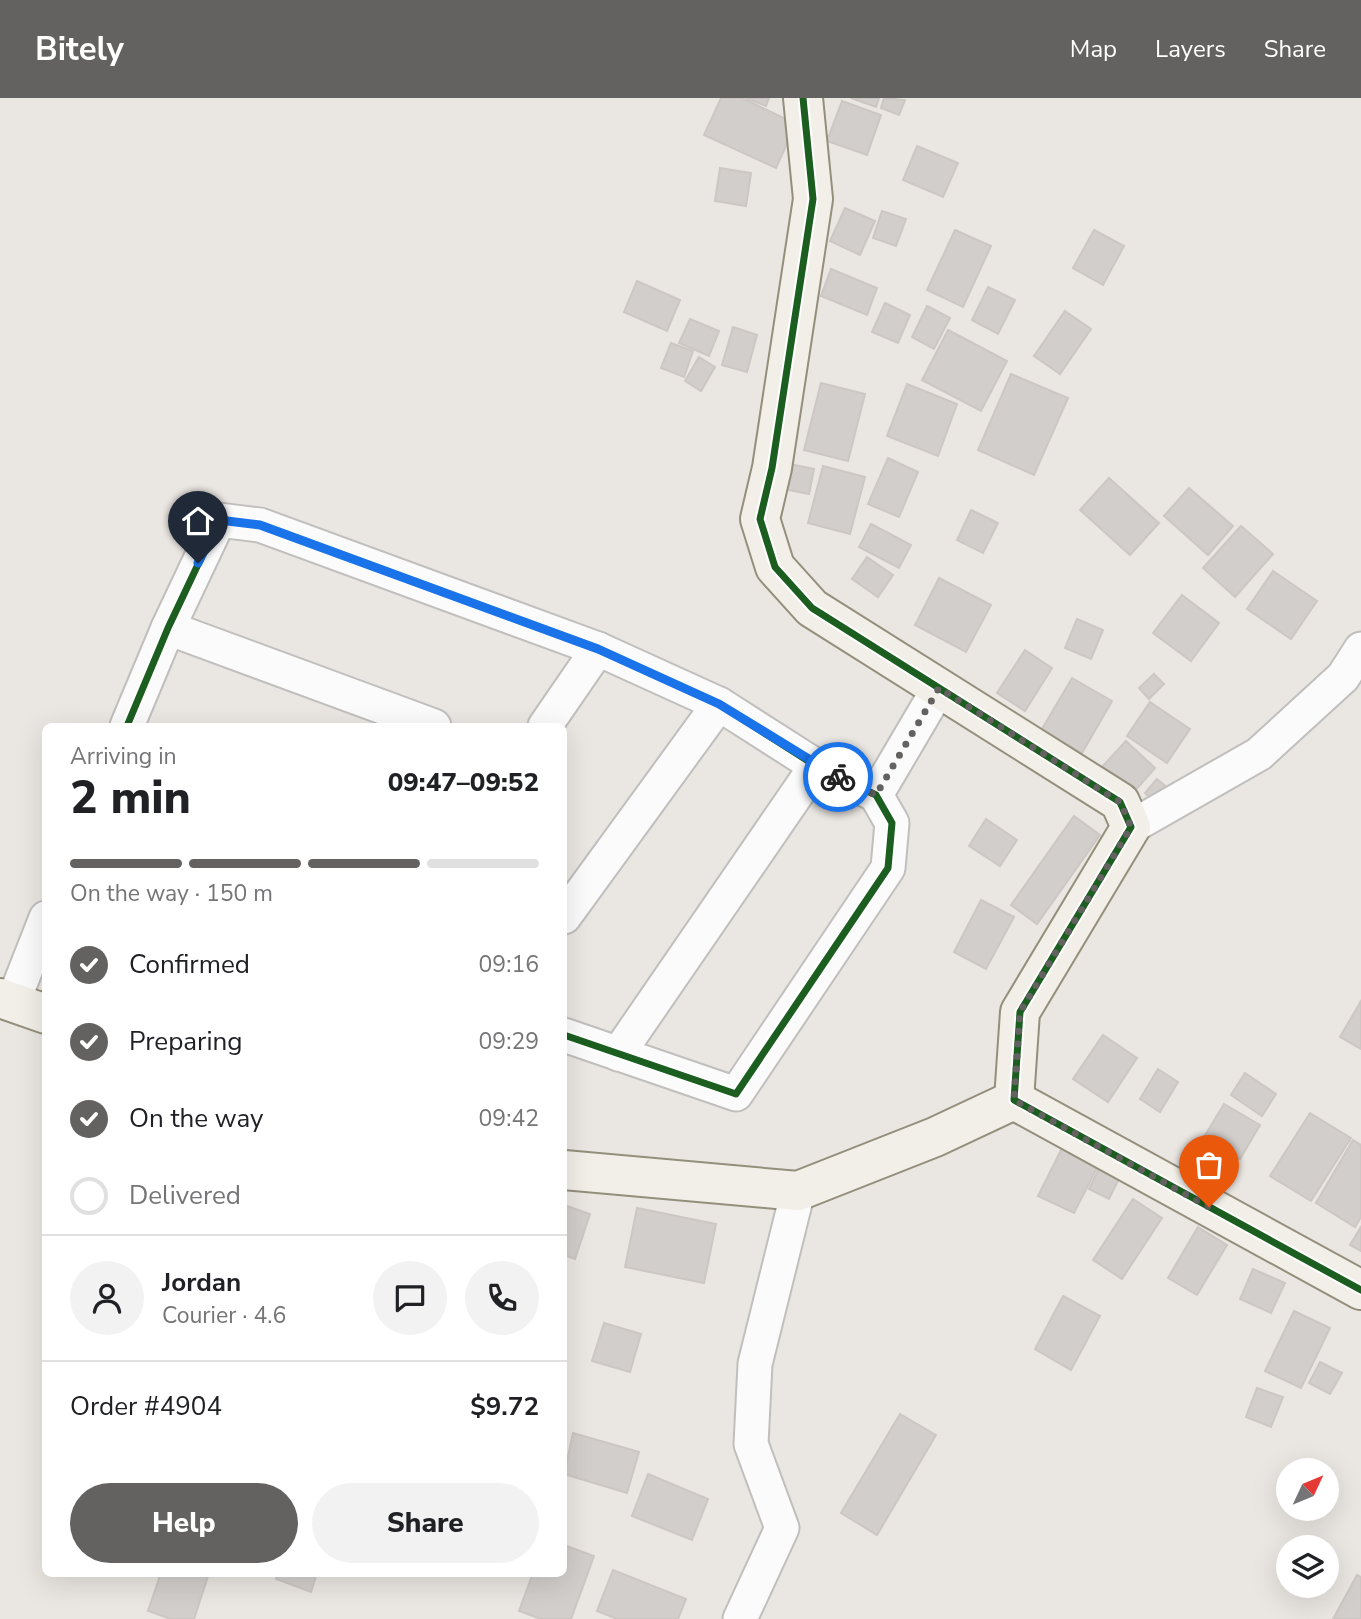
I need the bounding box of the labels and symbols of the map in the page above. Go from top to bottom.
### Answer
pin [168,491,228,563]
courier [803,742,873,812]
pin [1179,1135,1239,1207]
north arrow [1276,1458,1339,1521]

